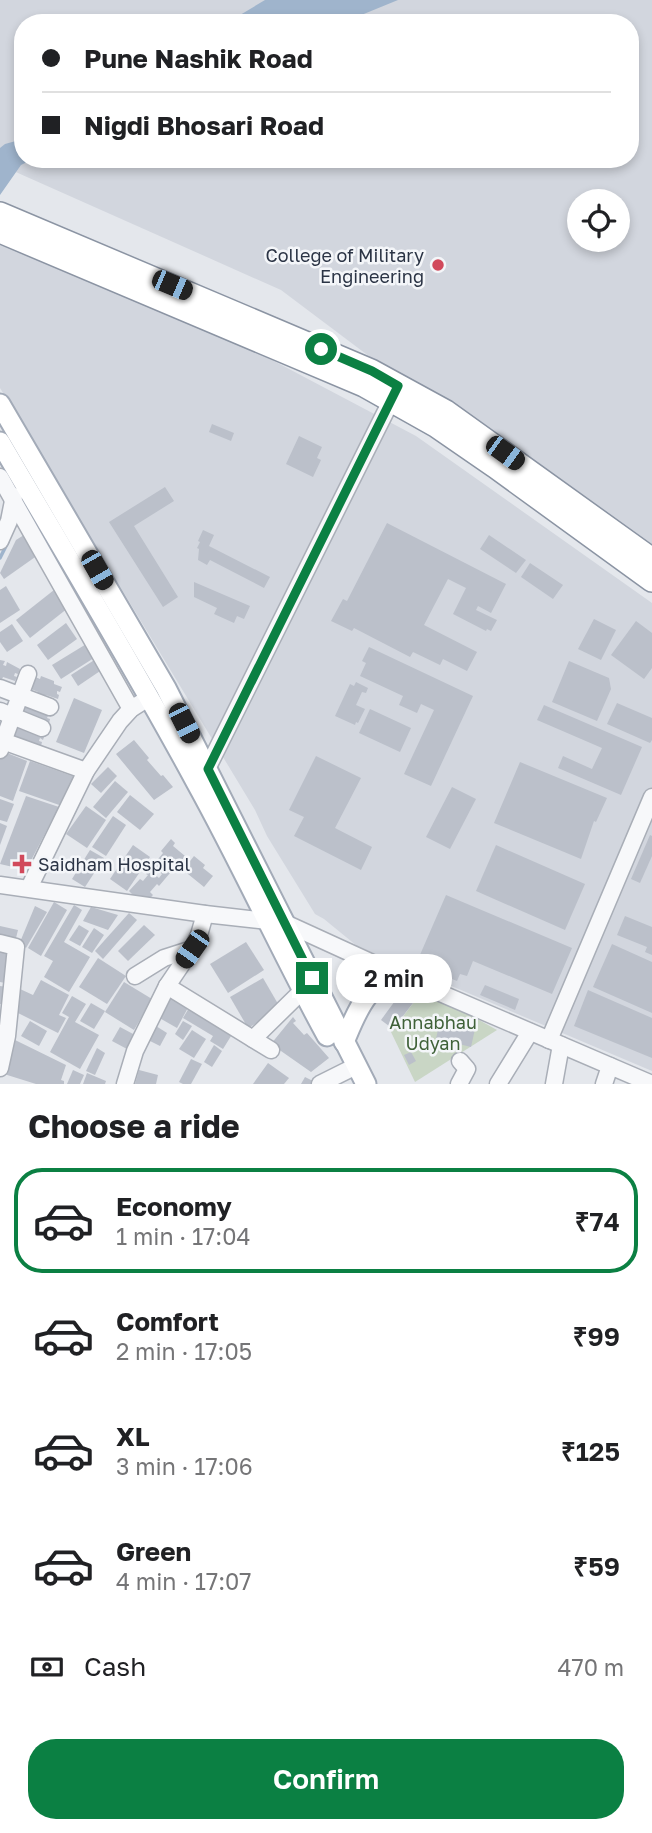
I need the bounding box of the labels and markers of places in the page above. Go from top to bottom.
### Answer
place label: College of Military Engineering [266,244,424,287]
marker: College of Military Engineering [430,257,446,273]
place label: Saidham Hospital [38,853,191,875]
marker: Saidham Hospital [12,854,32,874]

